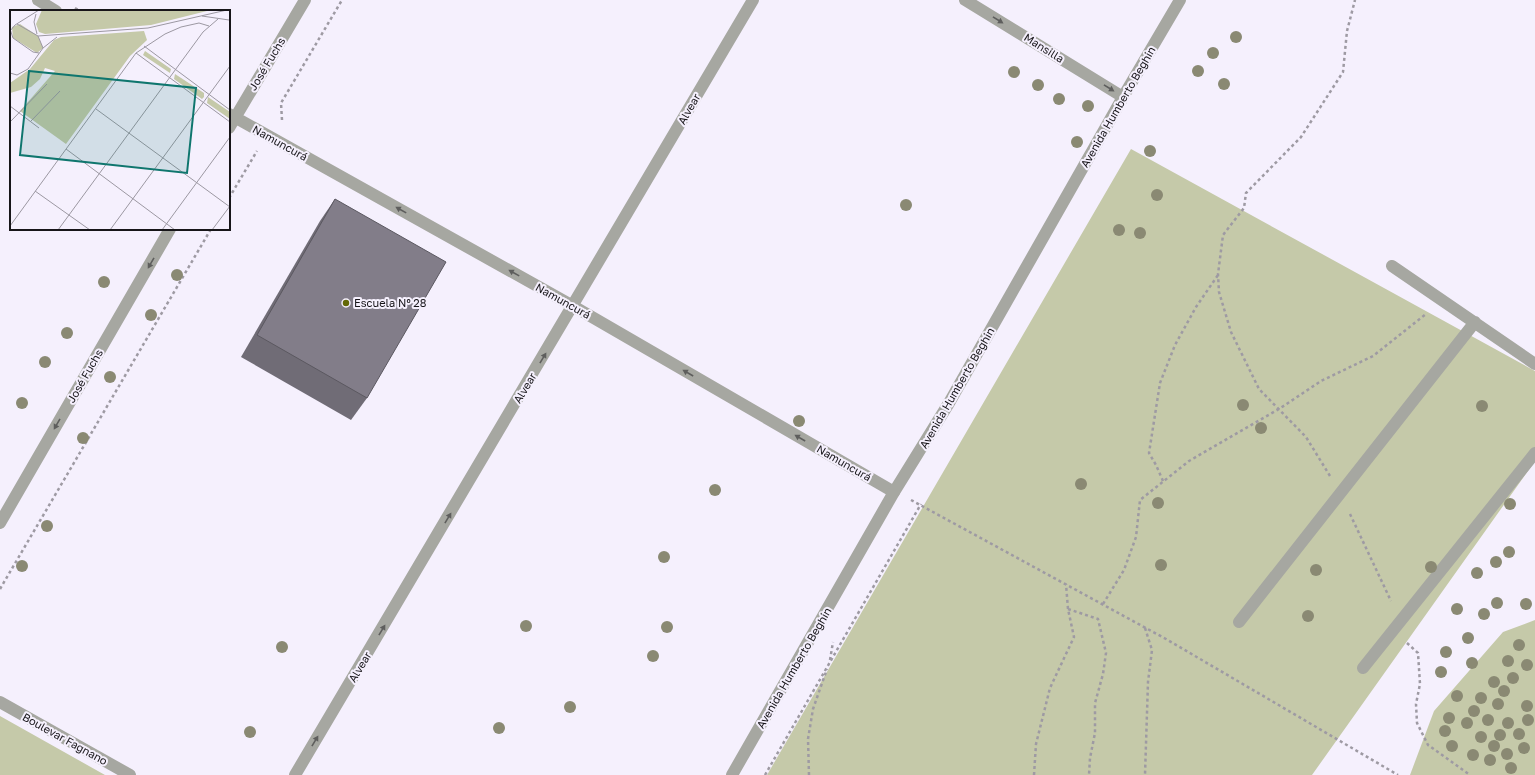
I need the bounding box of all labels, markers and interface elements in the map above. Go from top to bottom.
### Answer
inset map [10,10,230,230]
one-way arrow [992,17,1004,24]
street label: Mansilla [1022,30,1067,65]
street label: José Fuchs [246,35,288,93]
street label: Avenida Humberto Beghin [1078,44,1158,170]
one-way arrow [1103,85,1115,92]
street label: Alvear [675,90,703,126]
street label: Namuncurá [251,122,310,163]
one-way arrow [395,206,406,213]
one-way arrow [147,257,154,269]
one-way arrow [508,270,520,277]
street label: Namuncurá [534,280,593,321]
place label: Escuela Nº 28 [354,296,427,309]
marker: Escuela Nº 28 [341,298,351,308]
street label: Avenida Humberto Beghin [917,325,997,451]
street label: José Fuchs [64,347,105,405]
one-way arrow [539,352,546,364]
one-way arrow [682,369,694,376]
street label: Alvear [510,370,539,405]
one-way arrow [54,418,61,430]
one-way arrow [794,434,806,441]
street label: Namuncurá [815,442,874,483]
one-way arrow [444,512,451,524]
street label: Avenida Humberto Beghin [754,605,834,731]
one-way arrow [378,624,385,636]
street label: Alvear [345,649,374,684]
street label: Boulevar Fagnano [21,710,110,767]
one-way arrow [312,735,319,747]

